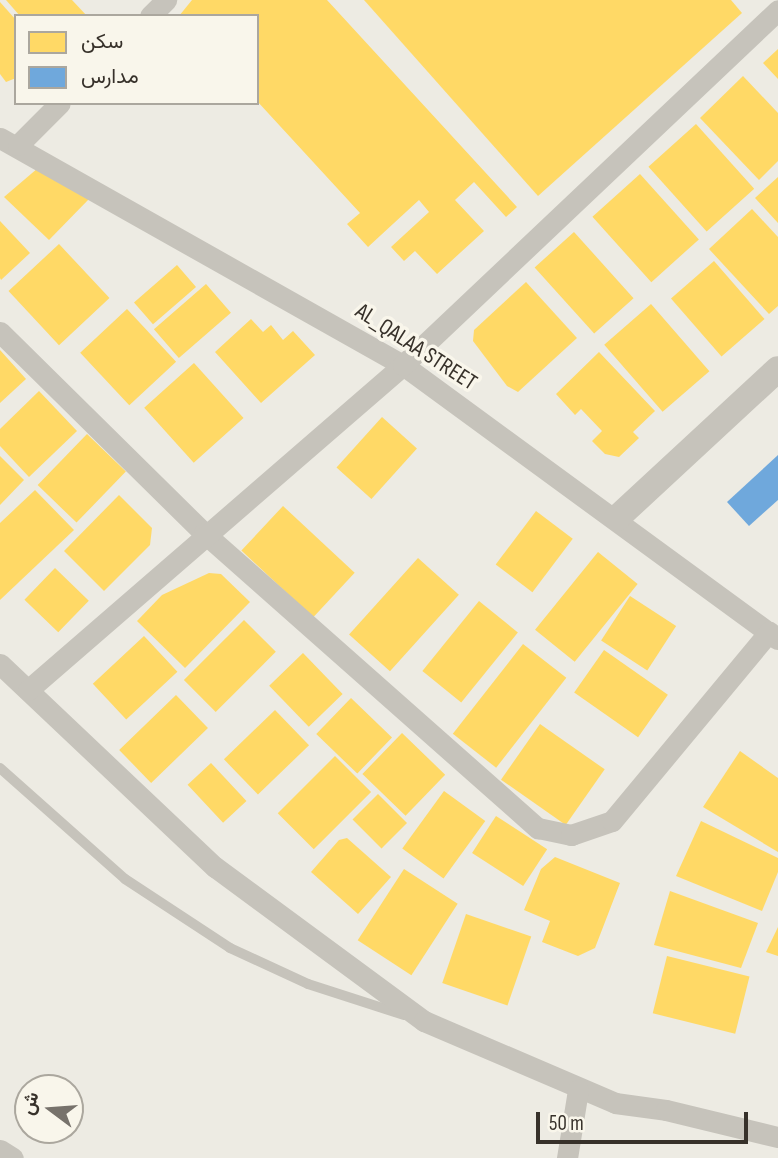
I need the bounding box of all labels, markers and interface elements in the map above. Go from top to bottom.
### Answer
legend [14,14,259,105]
text: سكن [81,29,123,54]
text: مدارس [81,64,139,89]
street label: AL_QALAA STREET [350,297,482,397]
north arrow [14,1074,84,1144]
text: ش [16,1089,44,1118]
scale bar [540,1098,752,1142]
text: 50 m [549,1111,584,1136]

